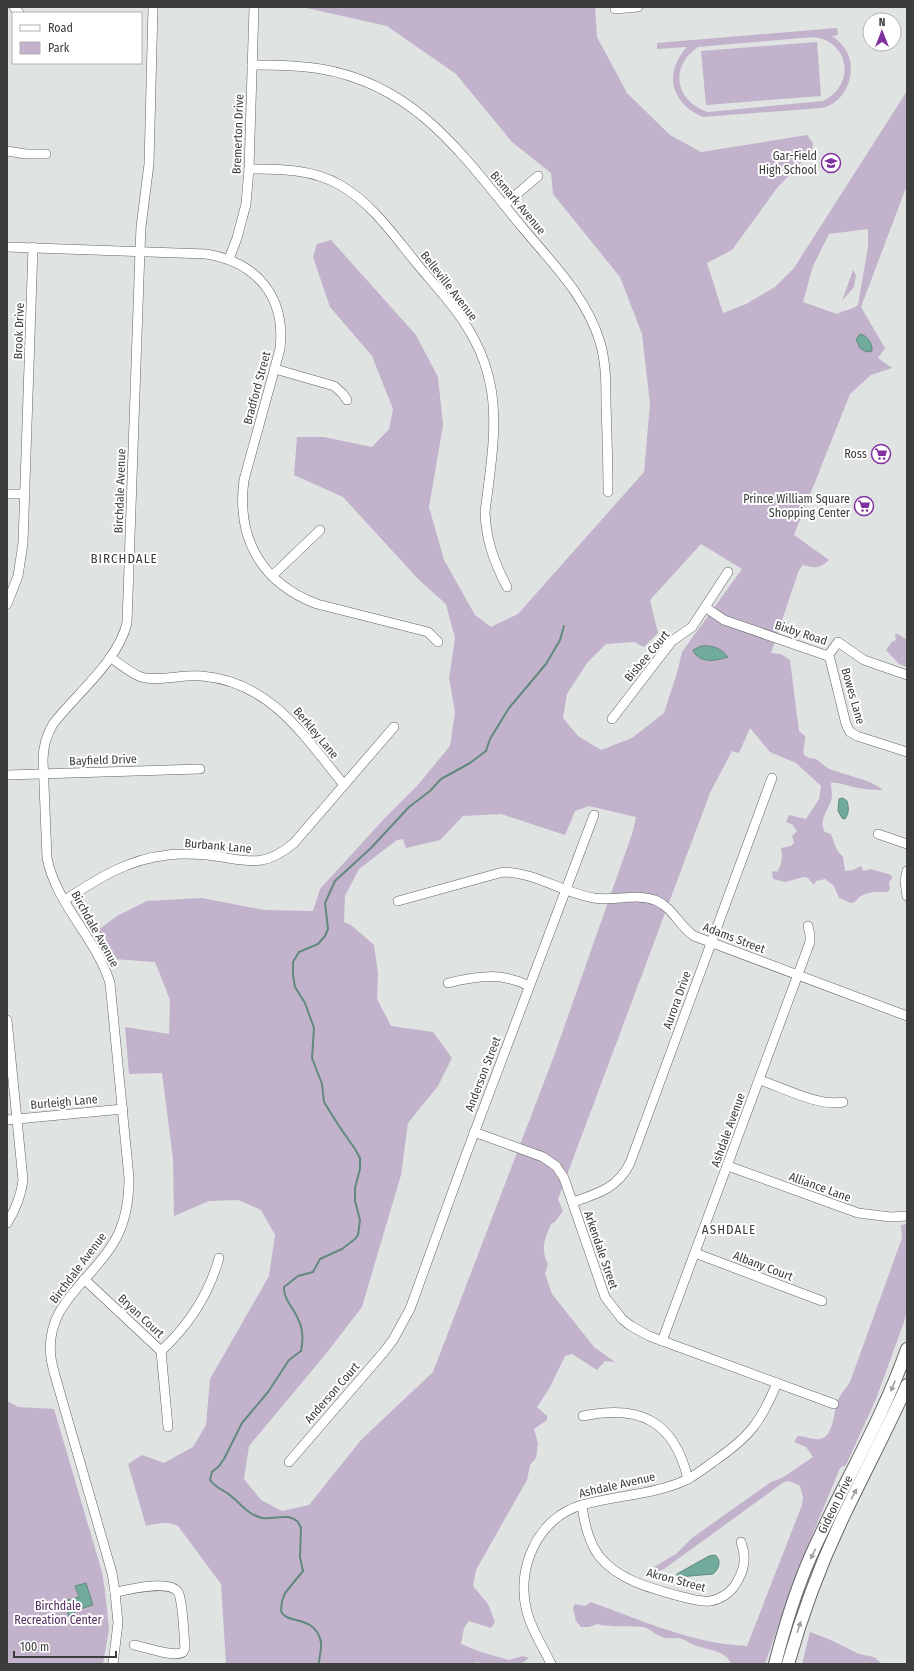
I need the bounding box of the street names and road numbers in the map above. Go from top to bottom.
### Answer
street label: Bremerton Drive [230,94,246,174]
street label: Bismark Avenue [487,168,549,238]
street label: Belleville Avenue [418,249,480,323]
street label: Brook Drive [11,302,27,360]
street label: Bradford Street [241,350,274,426]
street label: Birchdale Avenue [112,448,128,534]
street label: Bixby Road [773,618,829,648]
street label: Bisbee Court [622,628,672,684]
street label: Bowes Lane [838,666,868,726]
street label: Berkley Lane [290,704,342,762]
street label: Bayfield Drive [69,752,137,768]
street label: Burbank Lane [184,836,252,856]
street label: Birchdale Avenue [68,888,122,970]
street label: Adams Street [701,920,767,956]
street label: Aurora Drive [660,969,694,1031]
street label: Anderson Street [462,1034,504,1113]
street label: Ashdale Avenue [708,1091,748,1169]
street label: Burleigh Lane [30,1092,98,1112]
street label: Alliance Lane [787,1169,853,1205]
street label: Arkendale Street [581,1209,621,1291]
street label: Birchdale Avenue [47,1230,109,1306]
street label: Albany Court [731,1248,795,1284]
street label: Bryan Court [115,1291,167,1341]
street label: Anderson Court [302,1360,362,1426]
street label: Ashdale Avenue [577,1469,657,1501]
street label: Gideon Drive [815,1473,856,1536]
street label: Akron Street [645,1565,707,1595]

